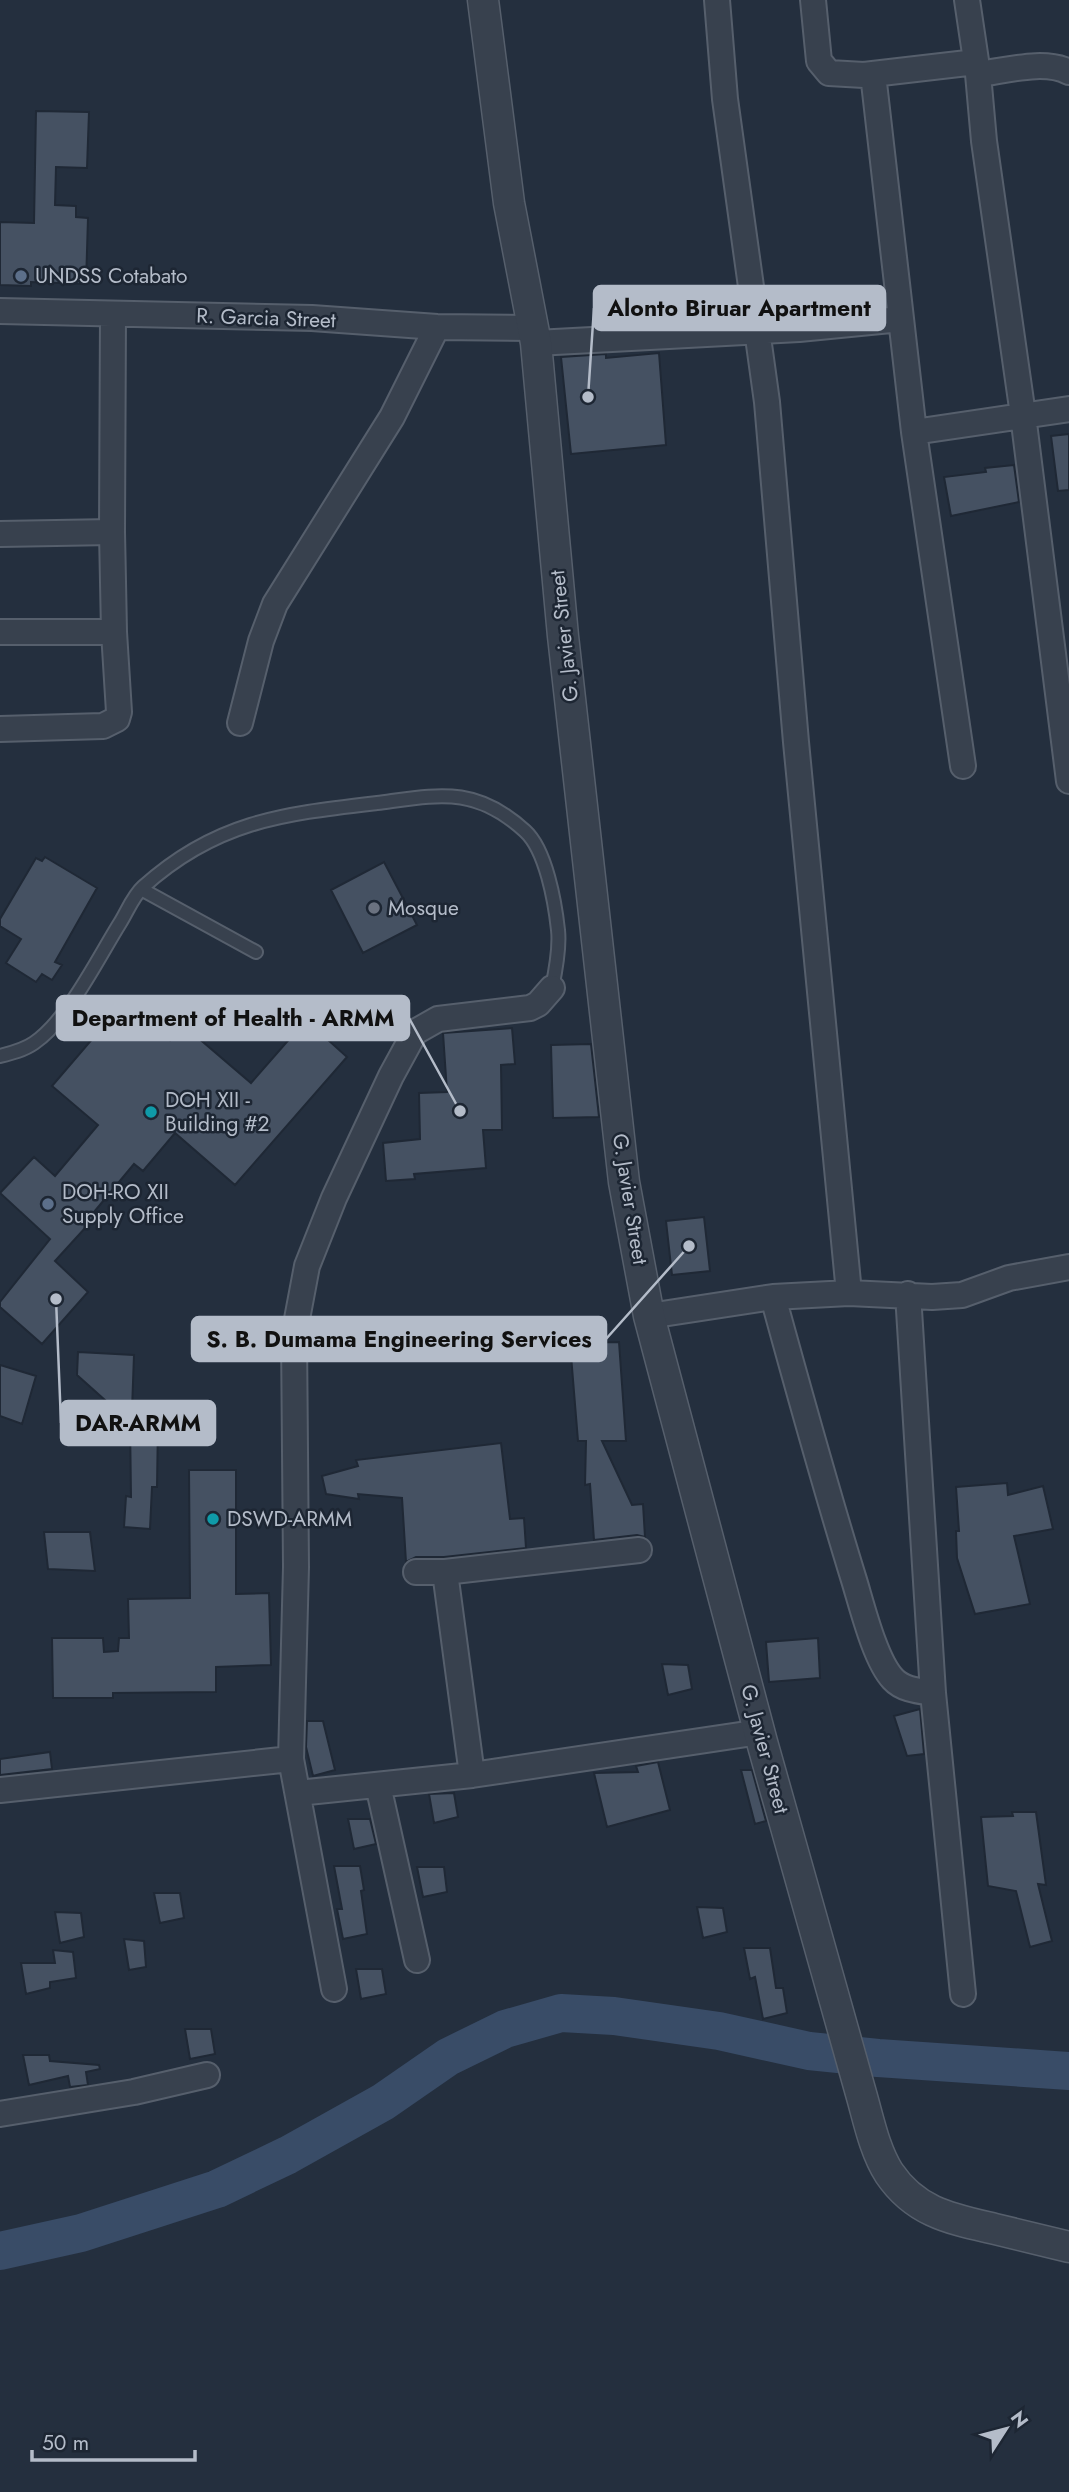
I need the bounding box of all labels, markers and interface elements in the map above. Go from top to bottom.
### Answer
place label: UNDSS Cotabato [35,261,188,291]
marker: UNDSS Cotabato [13,268,29,284]
callout: Alonto Biruar Apartment [594,286,885,330]
text: Alonto Biruar Apartment [606,291,871,325]
street label: R. Garcia Street [196,301,336,335]
street label: G. Javier Street [542,569,586,703]
place label: Mosque [388,893,459,923]
marker: Mosque [366,900,382,916]
callout: Department of Health - ARMM [57,996,409,1040]
text: Department of Health - ARMM [71,1001,395,1035]
place label: DOH XII - Building #2 [165,1085,269,1139]
marker: DOH XII - Building #2 [143,1104,159,1120]
street label: G. Javier Street [605,1131,655,1267]
place label: DOH-RO XII Supply Office [62,1177,184,1231]
marker: DOH-RO XII Supply Office [40,1196,56,1212]
callout: S. B. Dumama Engineering Services [192,1317,606,1361]
text: S. B. Dumama Engineering Services [206,1322,592,1356]
callout: DAR-ARMM [61,1401,215,1445]
text: DAR-ARMM [75,1406,201,1440]
place label: DSWD-ARMM [227,1504,352,1534]
marker: DSWD-ARMM [205,1511,221,1527]
street label: G. Javier Street [733,1681,797,1817]
north arrow [971,2394,1041,2464]
text: N [1004,2405,1035,2433]
scale bar [32,2418,194,2462]
text: 50 m [42,2428,89,2458]

